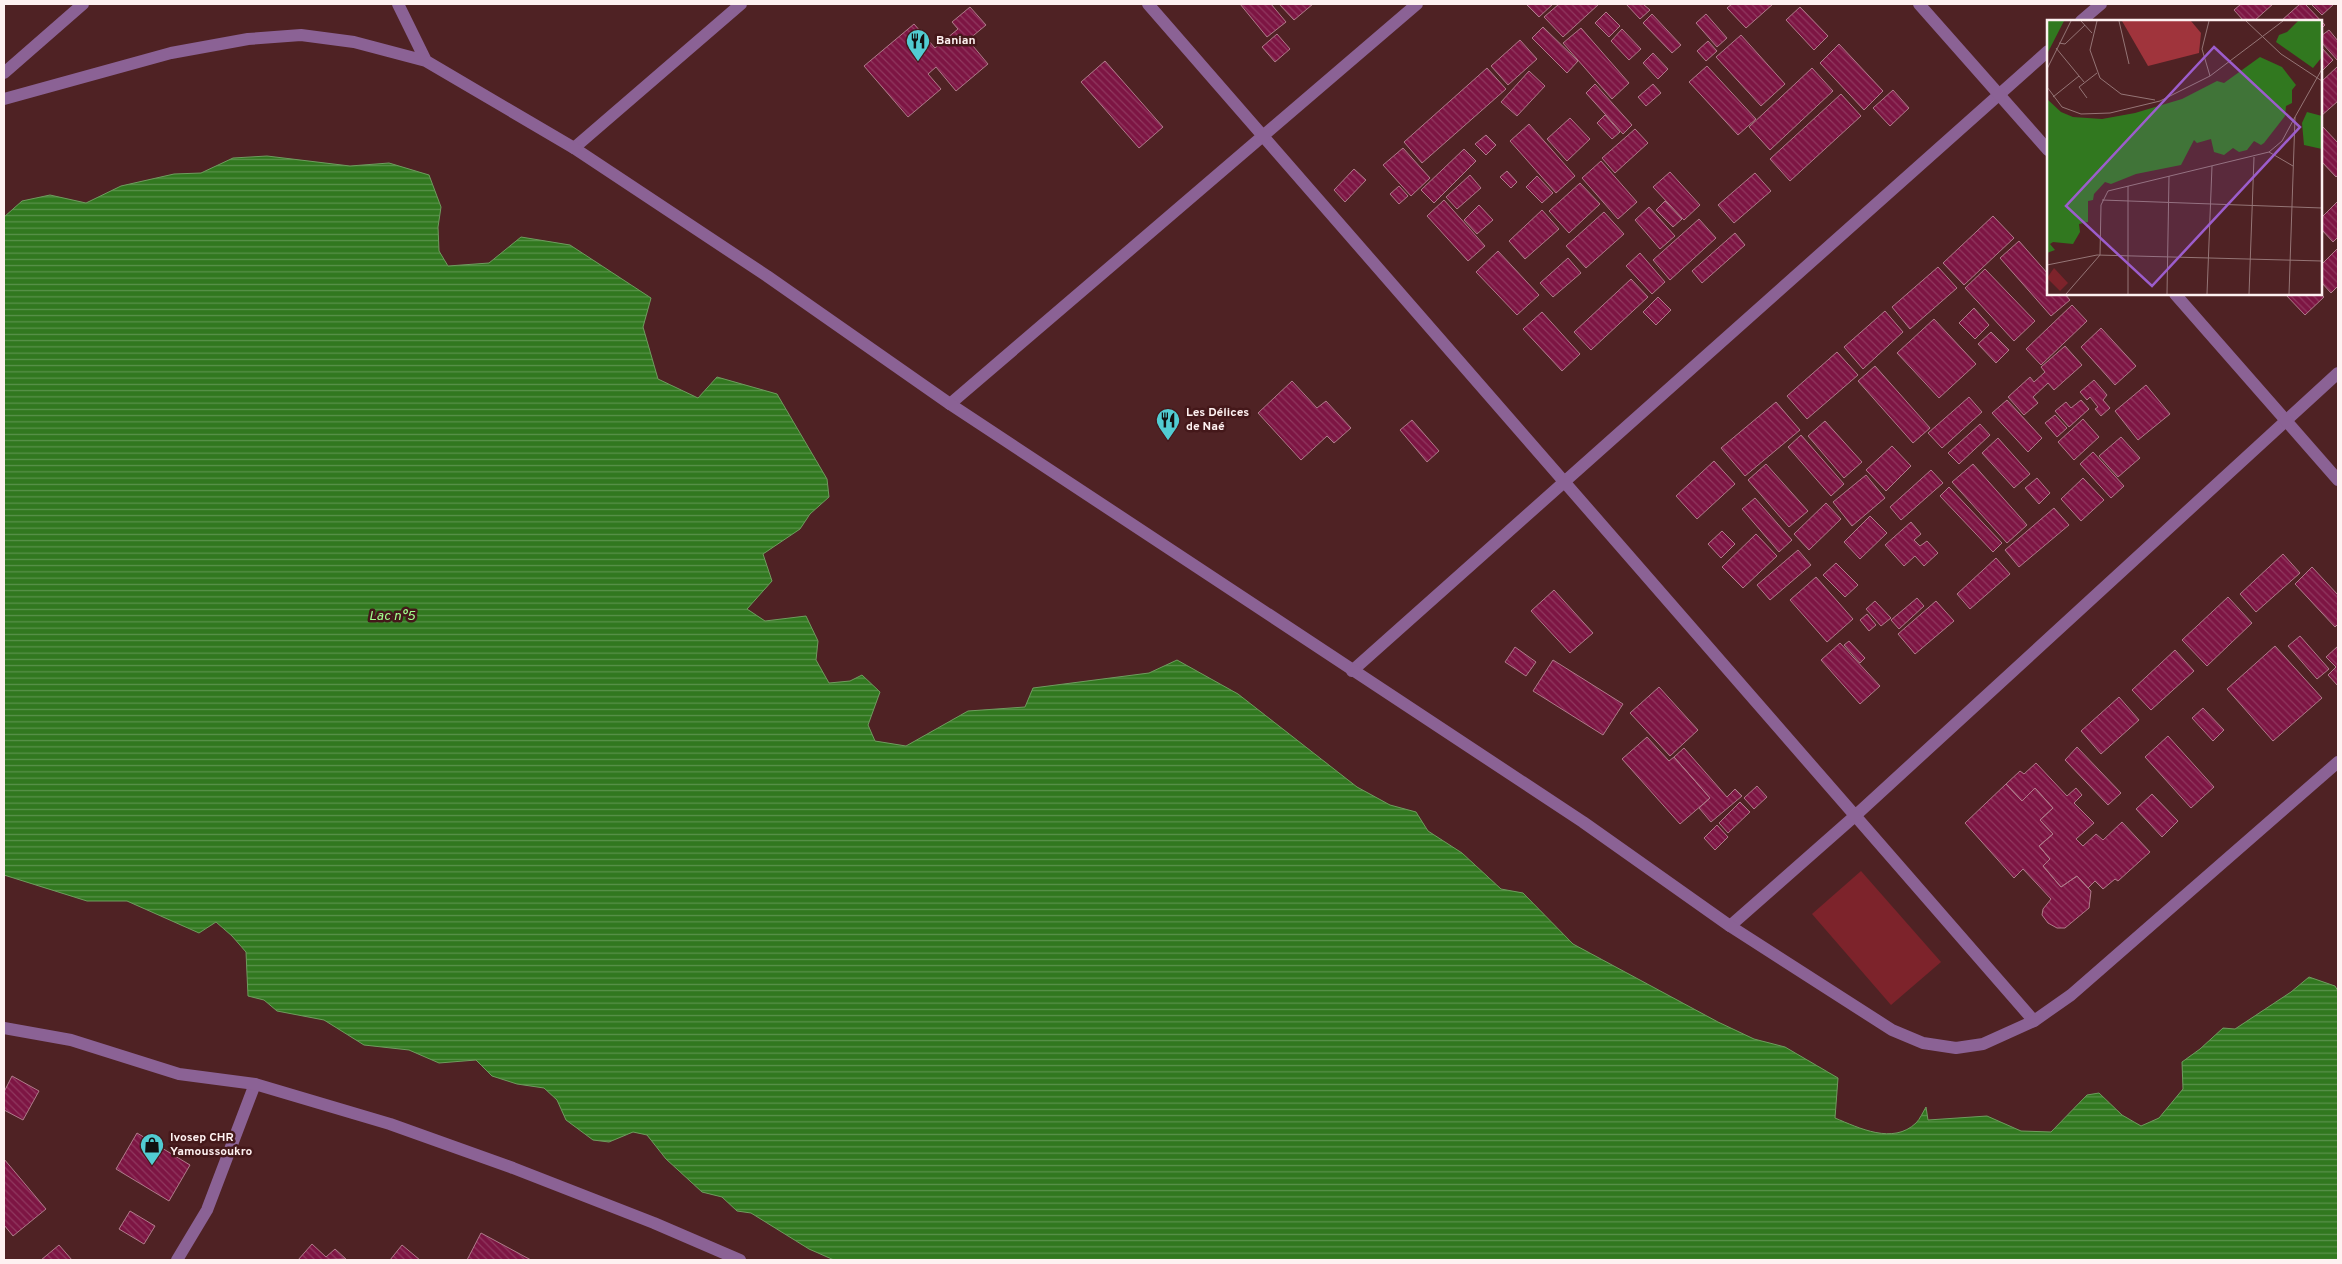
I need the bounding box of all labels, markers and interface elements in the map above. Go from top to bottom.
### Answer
inset map [2047,20,2322,295]
restaurant icon: Banian [905,28,931,62]
place label: Banian [936,33,976,49]
place label: Les Délices de Naé [1186,405,1249,435]
restaurant icon: Les Délices de Naé [1155,407,1181,441]
water label: Lac n°5 [369,608,416,625]
place label: Ivosep CHR Yamoussoukro [170,1130,253,1160]
shop icon: Ivosep CHR Yamoussoukro [139,1132,165,1166]

